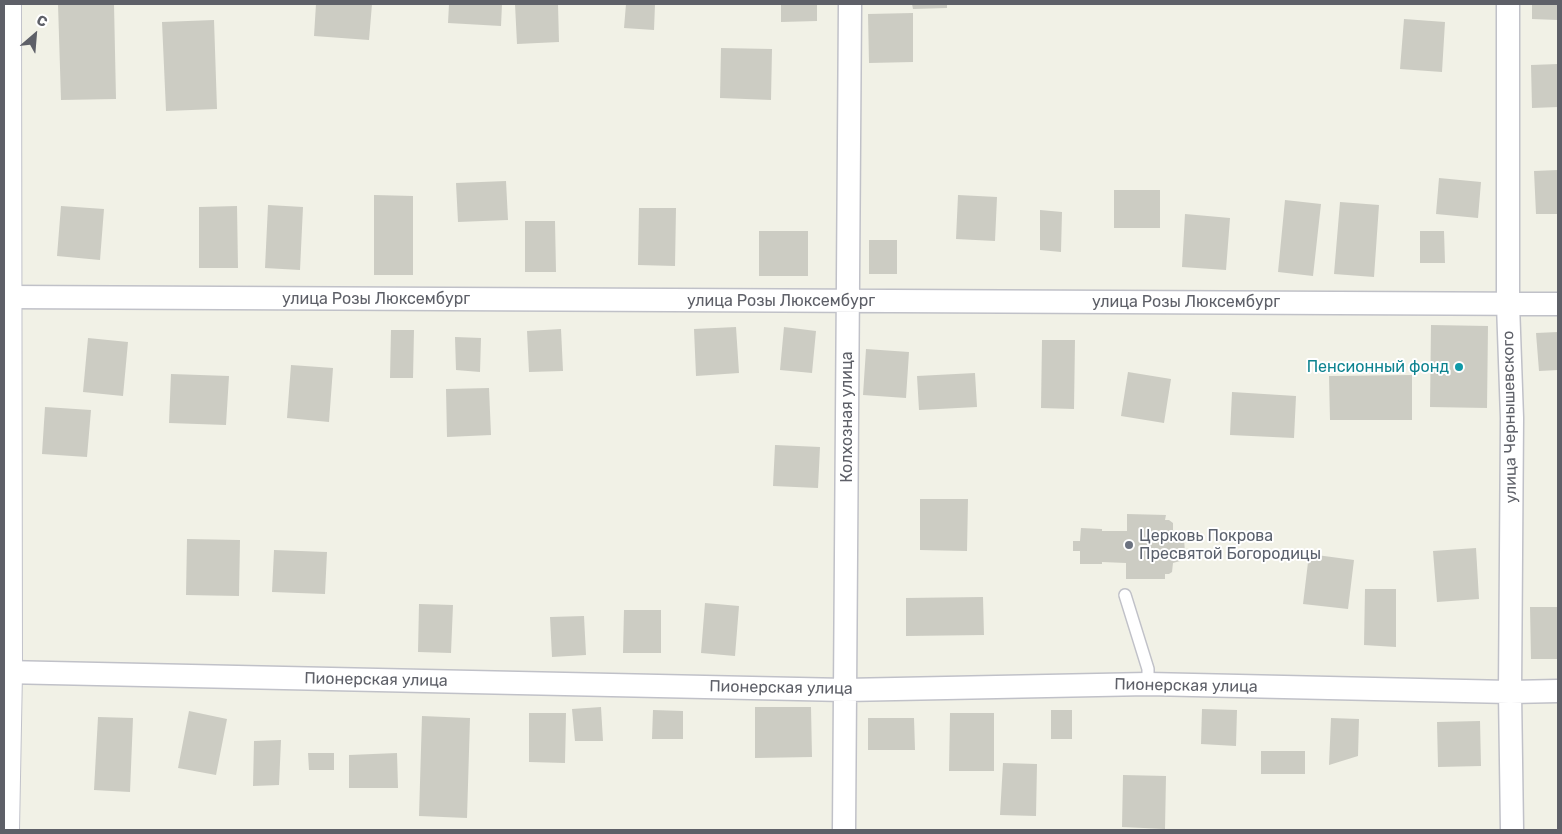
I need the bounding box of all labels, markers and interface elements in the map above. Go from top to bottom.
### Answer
north arrow [10,10,60,60]
text: С [34,11,50,31]
street label: улица Розы Люксембург [282,289,470,309]
street label: улица Розы Люксембург [687,291,875,311]
street label: улица Розы Люксембург [1092,292,1280,312]
street label: улица Чернышевского [1499,331,1521,503]
street label: Колхозная улица [837,351,857,483]
place label: Пенсионный фонд [1307,357,1449,377]
marker: Пенсионный фонд [1453,361,1465,373]
place label: Церковь Покрова Пресвятой Богородицы [1139,526,1321,564]
marker: Церковь Покрова Пресвятой Богородицы [1123,539,1135,551]
street label: Пионерская улица [304,669,448,691]
street label: Пионерская улица [1114,675,1258,697]
street label: Пионерская улица [709,677,853,699]

